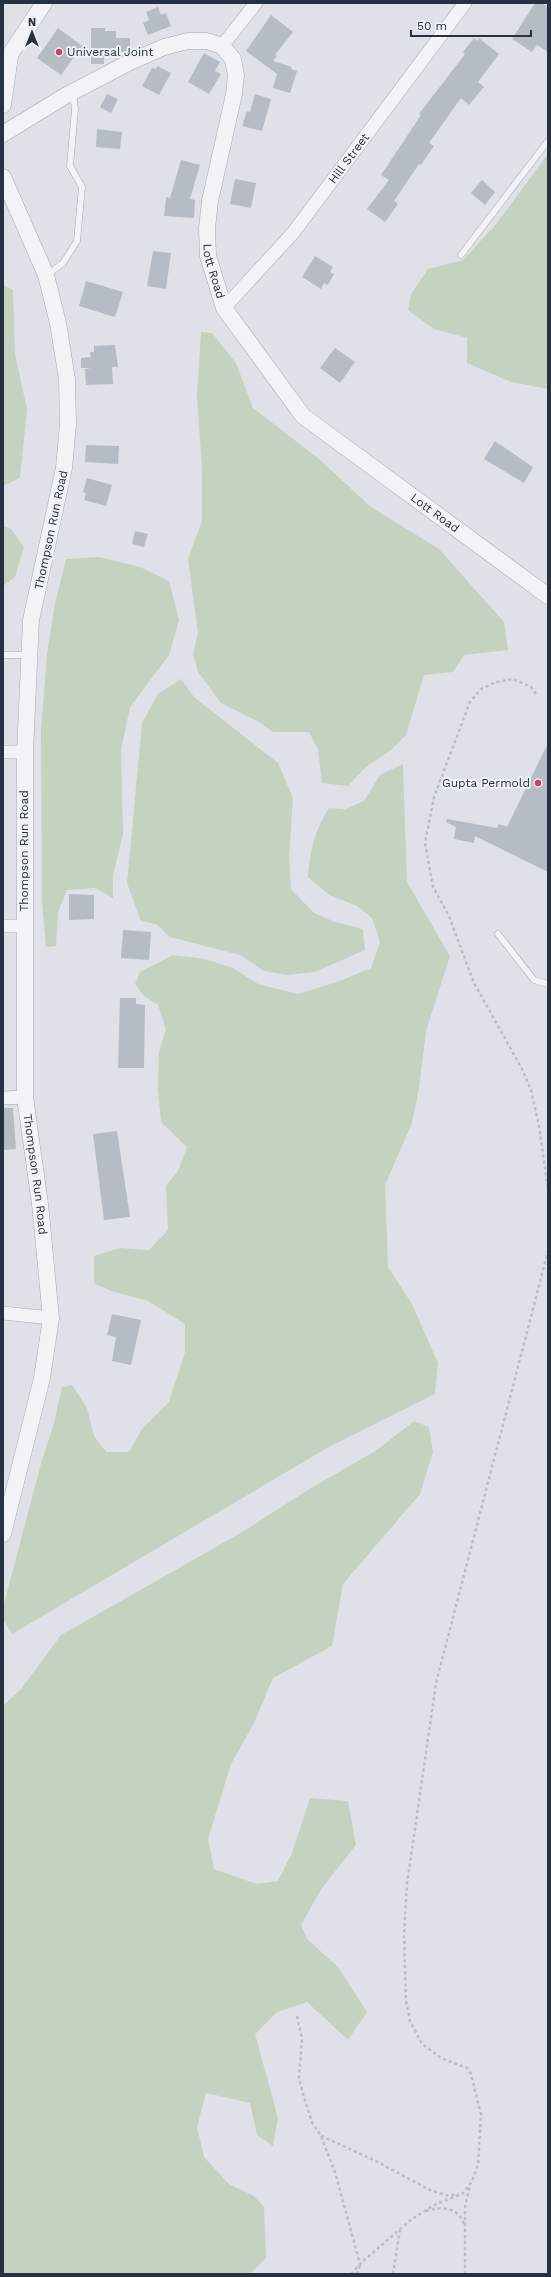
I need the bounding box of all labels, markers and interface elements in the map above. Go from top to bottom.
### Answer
north arrow [12,12,52,52]
scale bar [411,12,531,38]
text: N [28,16,36,29]
text: 50 m [417,19,447,33]
place label: Universal Joint [67,45,154,59]
marker: Universal Joint [54,47,64,57]
street label: Hill Street [325,131,372,186]
street label: Lott Road [201,243,228,300]
street label: Thompson Run Road [31,469,71,591]
street label: Lott Road [408,490,462,535]
place label: Gupta Permold [442,776,530,790]
marker: Gupta Permold [533,778,543,788]
street label: Thompson Run Road [17,790,31,912]
street label: Thompson Run Road [20,1113,50,1235]

